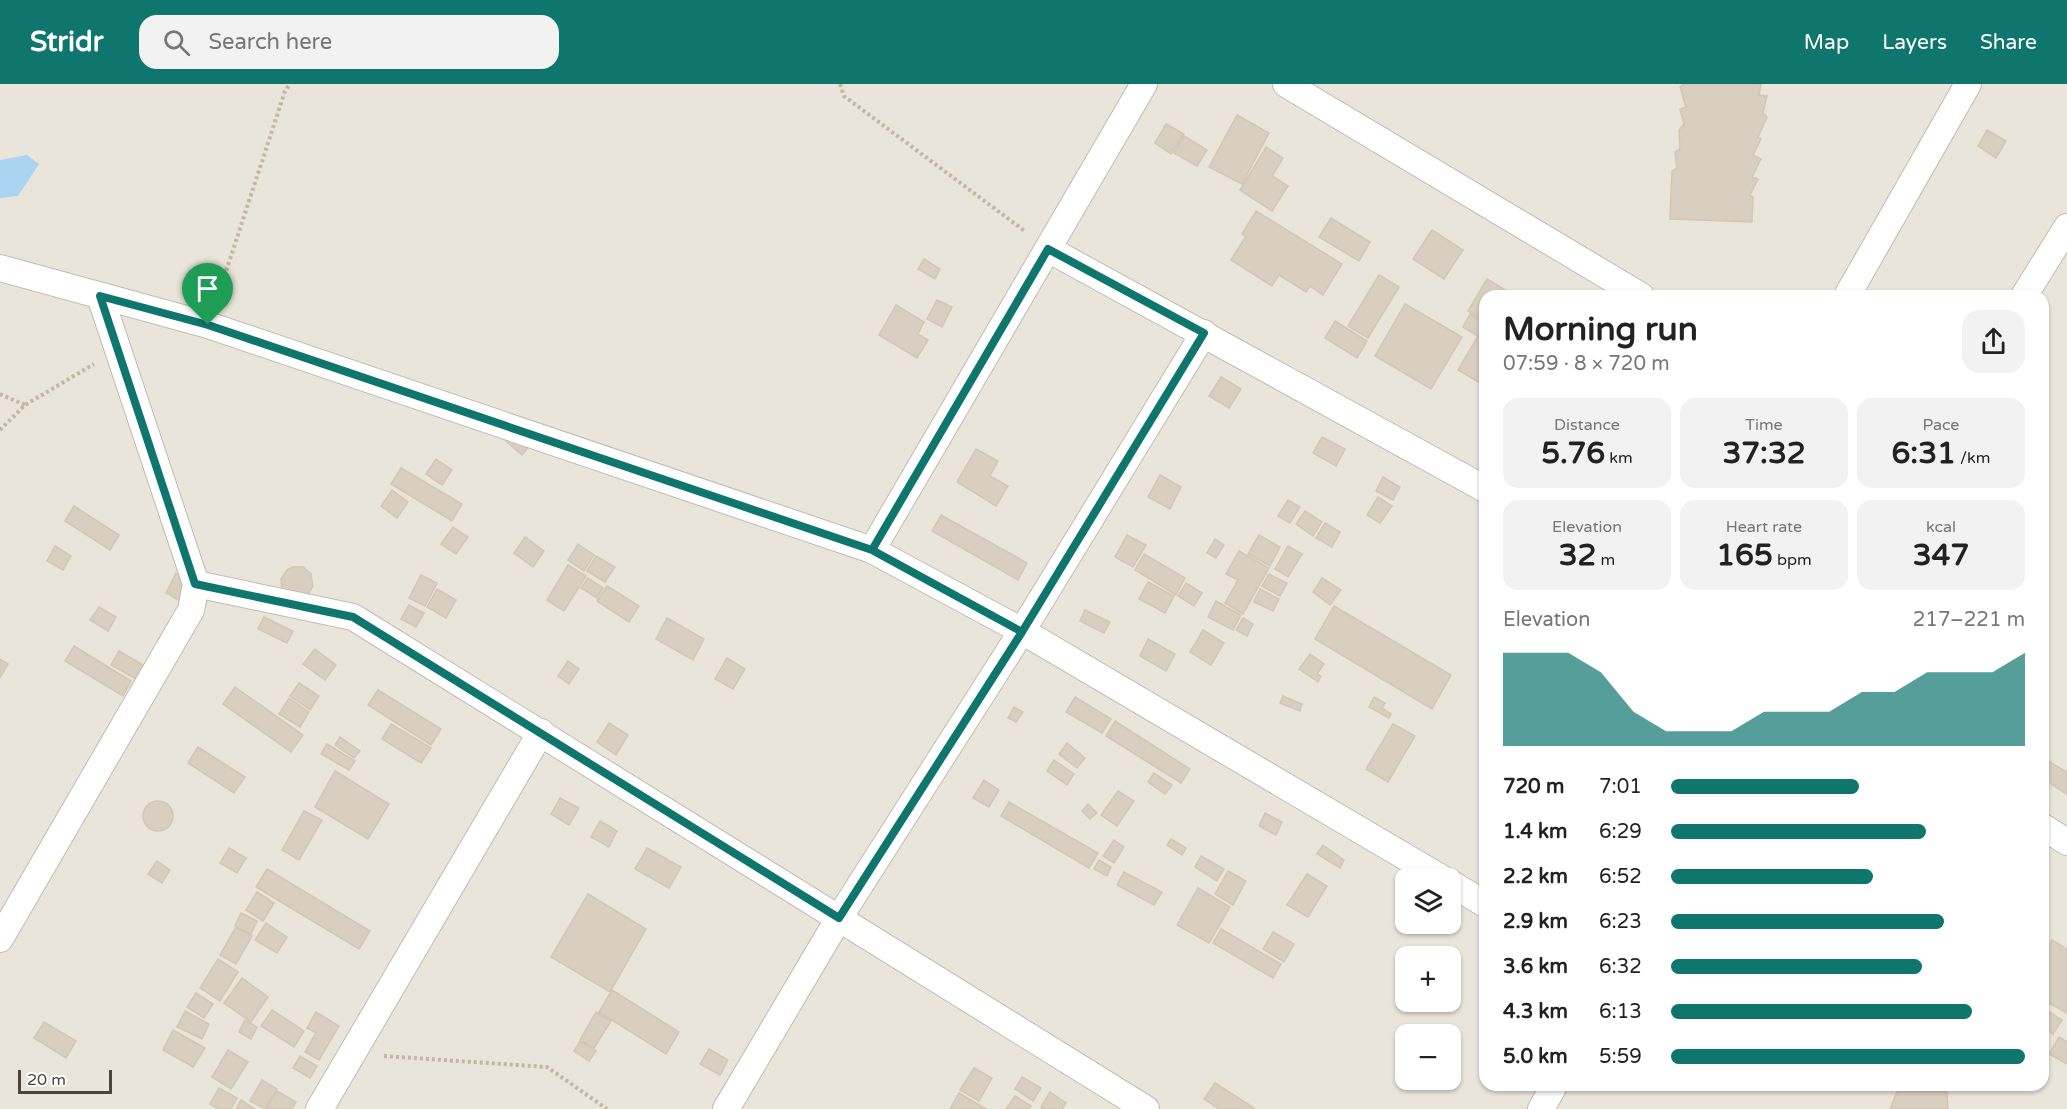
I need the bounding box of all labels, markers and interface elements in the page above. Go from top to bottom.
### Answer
search box [139,15,559,69]
text: Stridr [30,25,103,59]
icon: search [160,26,193,59]
text: Search here [208,29,332,55]
text: Map [1804,30,1849,55]
text: Layers [1882,30,1947,55]
text: Share [1980,30,2037,55]
pin [182,263,233,325]
icon: arrive [191,272,224,305]
text: Morning run [1503,310,1698,349]
button: share [1962,310,2025,373]
text: 07:59 · 8 × 720 m [1503,352,1670,376]
text: Distance [1554,415,1620,435]
text: Time [1745,415,1783,435]
text: Pace [1923,415,1959,435]
text: 5.76 [1541,435,1605,472]
text: 37:32 [1722,435,1806,472]
text: 6:31 [1892,435,1956,472]
text: km [1605,448,1633,468]
text: /km [1956,448,1990,468]
text: Elevation [1552,517,1622,537]
text: Heart rate [1726,517,1802,537]
text: kcal [1926,517,1956,537]
text: 32 [1559,537,1596,574]
text: 165 [1716,537,1773,574]
text: 347 [1913,537,1969,574]
text: m [1596,550,1615,570]
text: bpm [1773,550,1812,570]
text: Elevation [1503,608,1590,632]
text: 217–221 m [1913,608,2025,632]
text: 720 m [1503,775,1564,799]
text: 7:01 [1599,775,1642,799]
text: 1.4 km [1503,820,1567,844]
text: 6:29 [1599,820,1642,844]
text: 2.2 km [1503,865,1568,889]
text: 6:52 [1599,865,1642,889]
map controls [1395,868,1461,1090]
button: layers [1395,868,1461,934]
text: 2.9 km [1503,910,1568,934]
text: 6:23 [1599,910,1642,934]
button: + [1395,946,1461,1012]
text: 3.6 km [1503,955,1568,979]
text: 6:32 [1599,955,1642,979]
text: 4.3 km [1503,1000,1568,1024]
text: 6:13 [1599,1000,1642,1024]
button: − [1395,1024,1461,1090]
text: 5.0 km [1503,1045,1568,1069]
text: 5:59 [1599,1045,1642,1069]
scale bar [18,1067,112,1094]
text: 20 m [27,1070,66,1090]

